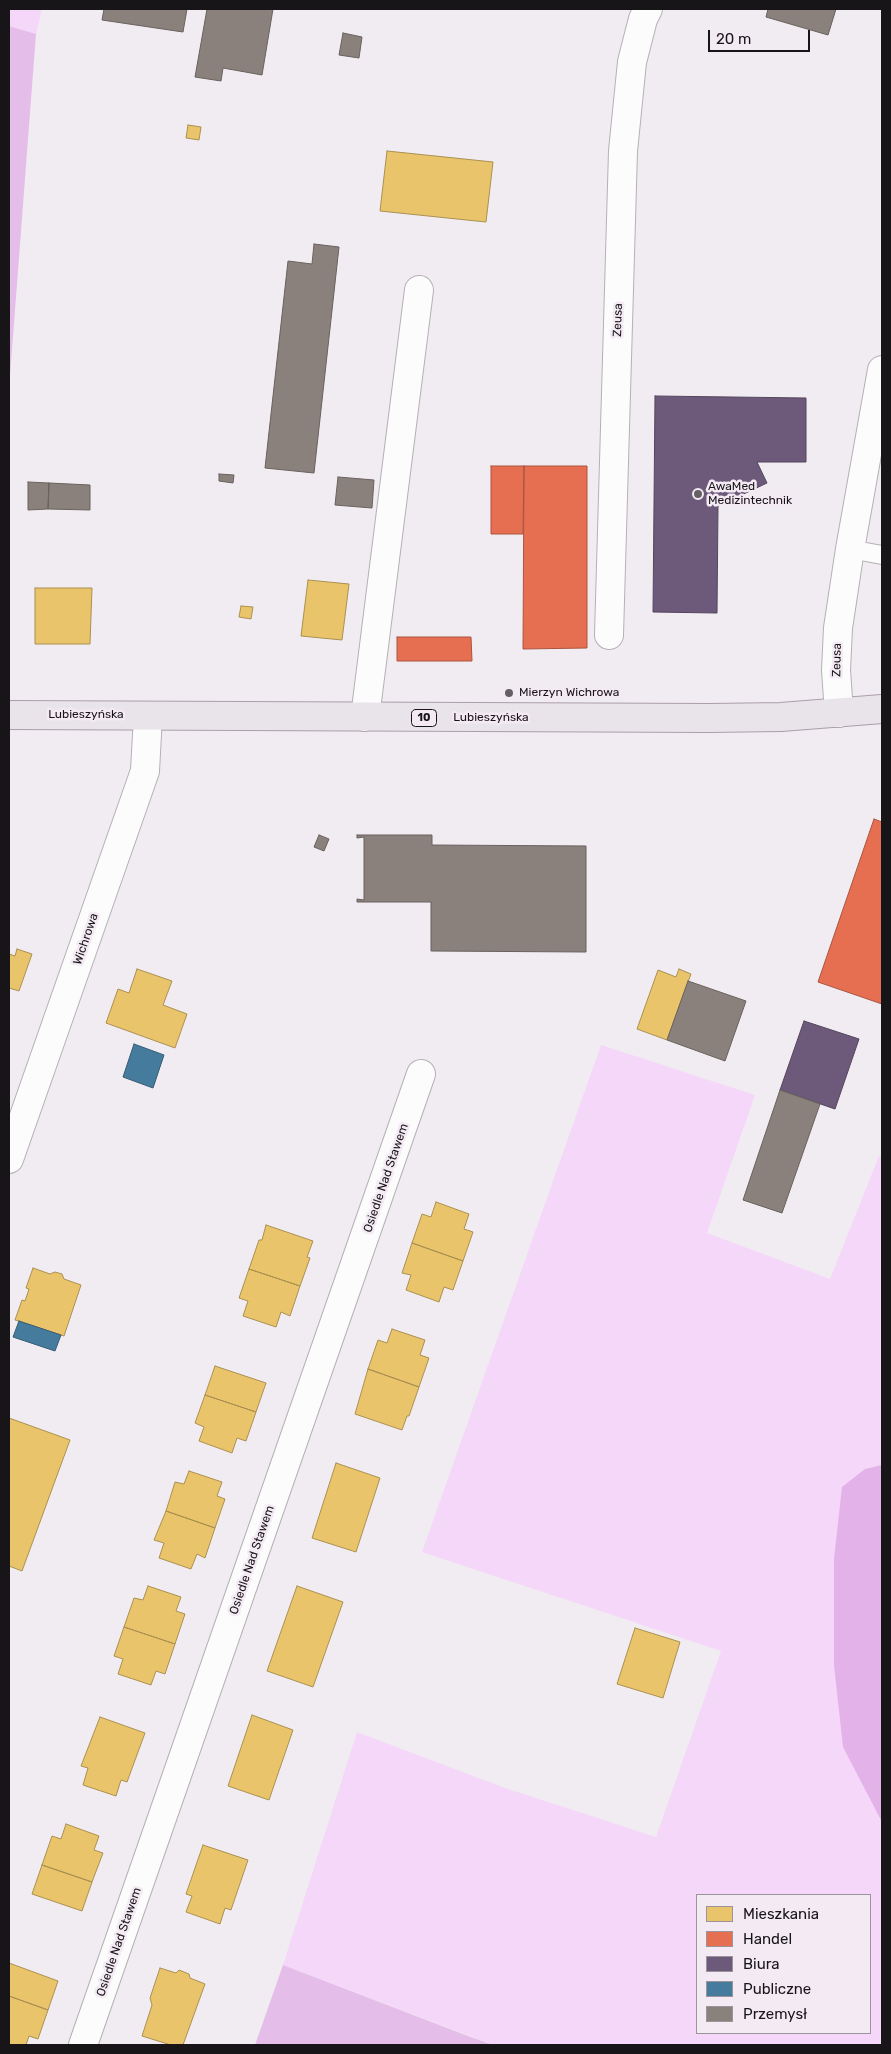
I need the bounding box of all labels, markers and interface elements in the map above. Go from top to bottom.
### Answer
scale bar [711,20,814,52]
text: 20 m [716,30,751,48]
street label: Zeusa [610,303,626,337]
place label: AwaMed Medizintechnik [708,480,792,508]
marker: AwaMed Medizintechnik [692,488,704,500]
street label: Zeusa [830,643,844,677]
place label: Mierzyn Wichrowa [519,686,619,700]
marker: Mierzyn Wichrowa [503,687,515,699]
street label: Lubieszyńska [48,708,124,722]
road number: 10 [412,710,436,726]
street label: Lubieszyńska [453,711,529,725]
street label: Wichrowa [70,911,102,967]
street label: Osiedle Nad Stawem [361,1122,411,1234]
street label: Osiedle Nad Stawem [227,1504,277,1616]
street label: Osiedle Nad Stawem [94,1886,144,1998]
legend [696,1894,871,2034]
text: Mieszkania [743,1905,819,1923]
text: Handel [743,1930,792,1948]
text: Biura [743,1955,780,1973]
text: Publiczne [743,1980,811,1998]
text: Przemysł [743,2005,807,2023]

